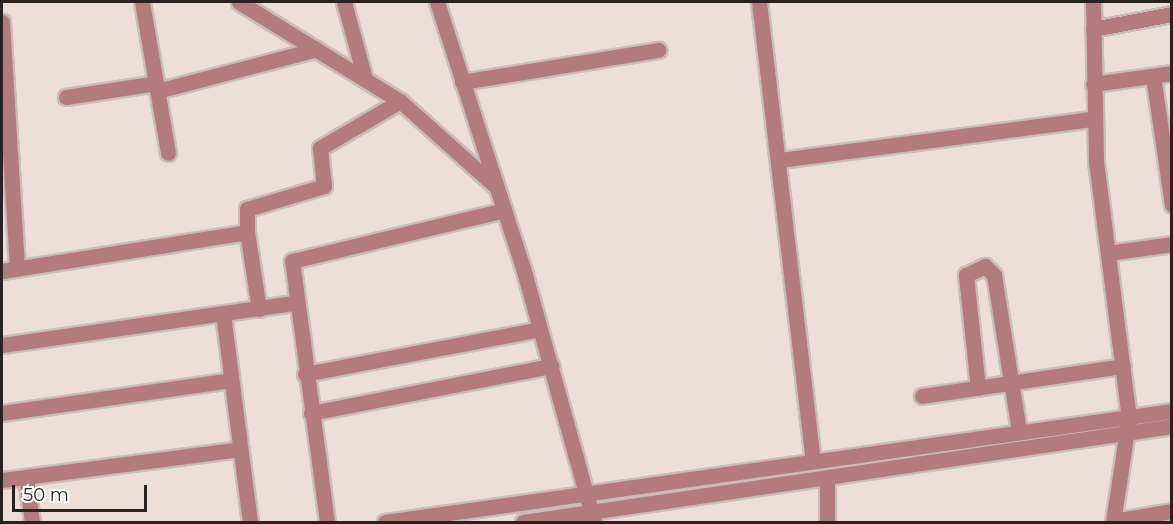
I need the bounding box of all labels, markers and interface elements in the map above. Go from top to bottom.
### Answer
scale bar [15,473,150,511]
text: 50 m [23,484,69,506]

